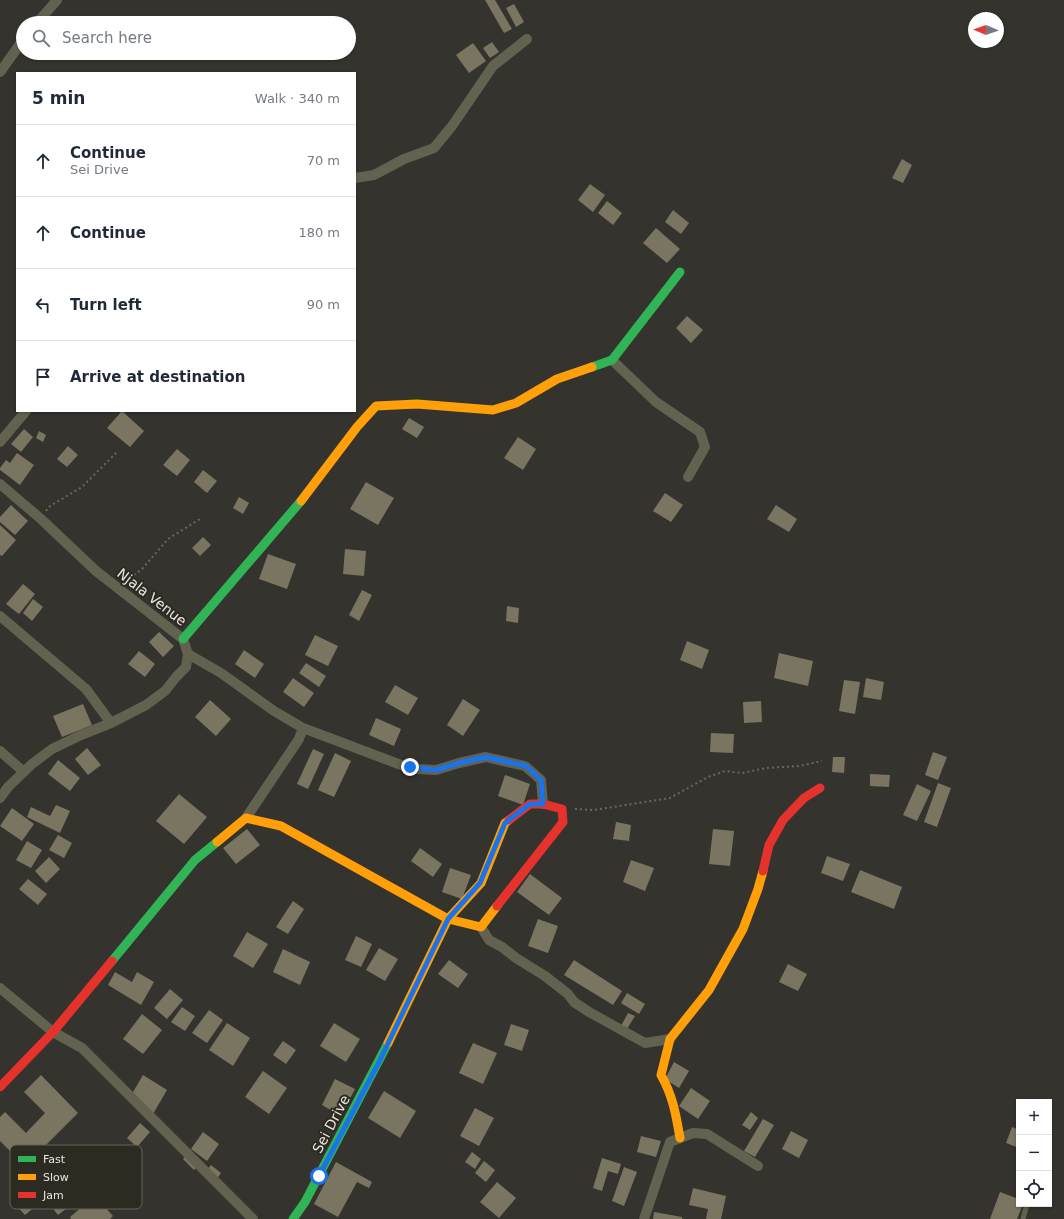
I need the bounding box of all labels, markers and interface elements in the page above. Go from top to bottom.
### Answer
north arrow [968,12,1004,48]
search box [16,16,356,60]
icon: search [30,27,52,49]
text: Search here [62,29,152,47]
text: 5 min [32,88,85,108]
text: Walk · 340 m [255,91,340,106]
text: Continue [70,144,146,162]
icon: ahead [32,150,54,172]
text: 70 m [307,153,340,168]
text: Sei Drive [70,162,129,177]
icon: ahead [32,222,54,244]
text: Continue [70,224,146,242]
text: 180 m [298,225,340,240]
icon: left [32,294,54,316]
text: Turn left [70,296,142,314]
text: 90 m [307,297,340,312]
icon: arrive [32,366,54,388]
text: Arrive at destination [70,368,245,386]
street label: Njala Venue [114,565,190,629]
route end [401,758,419,776]
street label: Sei Drive [309,1092,353,1156]
map controls [1016,1099,1052,1207]
button: + [1016,1099,1052,1135]
button: − [1016,1135,1052,1171]
legend [10,1145,142,1209]
text: Fast [43,1153,66,1166]
route start [310,1167,328,1185]
text: Slow [43,1171,69,1184]
button: locate [1016,1171,1052,1207]
text: Jam [42,1189,64,1202]

